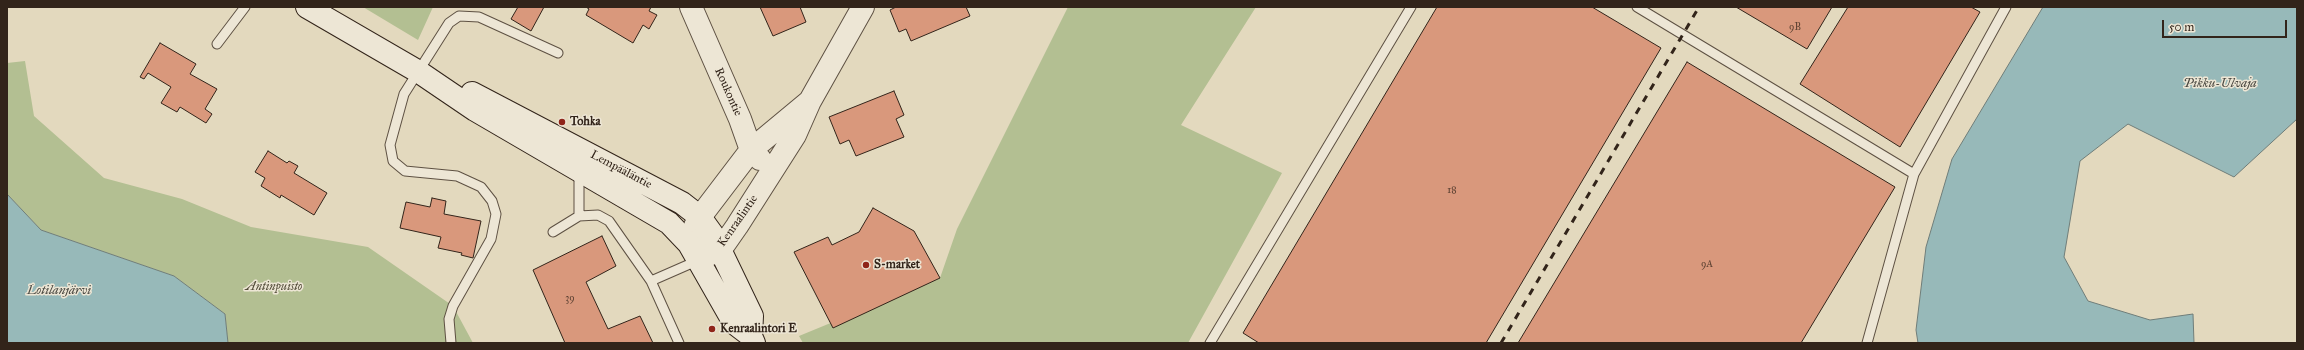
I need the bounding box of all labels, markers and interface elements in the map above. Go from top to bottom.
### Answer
scale bar [2164,12,2289,38]
text: 50 m [2169,20,2194,34]
house number: 9B [1789,22,1801,34]
street label: Roukontie [711,66,745,118]
water label: Pikku-Ulvaja [2183,76,2257,92]
place label: Tohka [570,115,601,129]
marker: Tohka [557,117,567,127]
street label: Lempääläntie [588,148,654,192]
house number: 18 [1447,185,1457,197]
street label: Kenraalintie [715,192,761,250]
place label: S-market [874,258,920,272]
house number: 9A [1701,259,1713,271]
marker: S-market [861,260,871,270]
park label: Antinpuisto [246,280,302,294]
water label: Lotilanjärvi [27,283,91,299]
house number: 39 [565,293,575,305]
place label: Kenraalintori E [720,322,797,336]
marker: Kenraalintori E [707,324,717,334]

